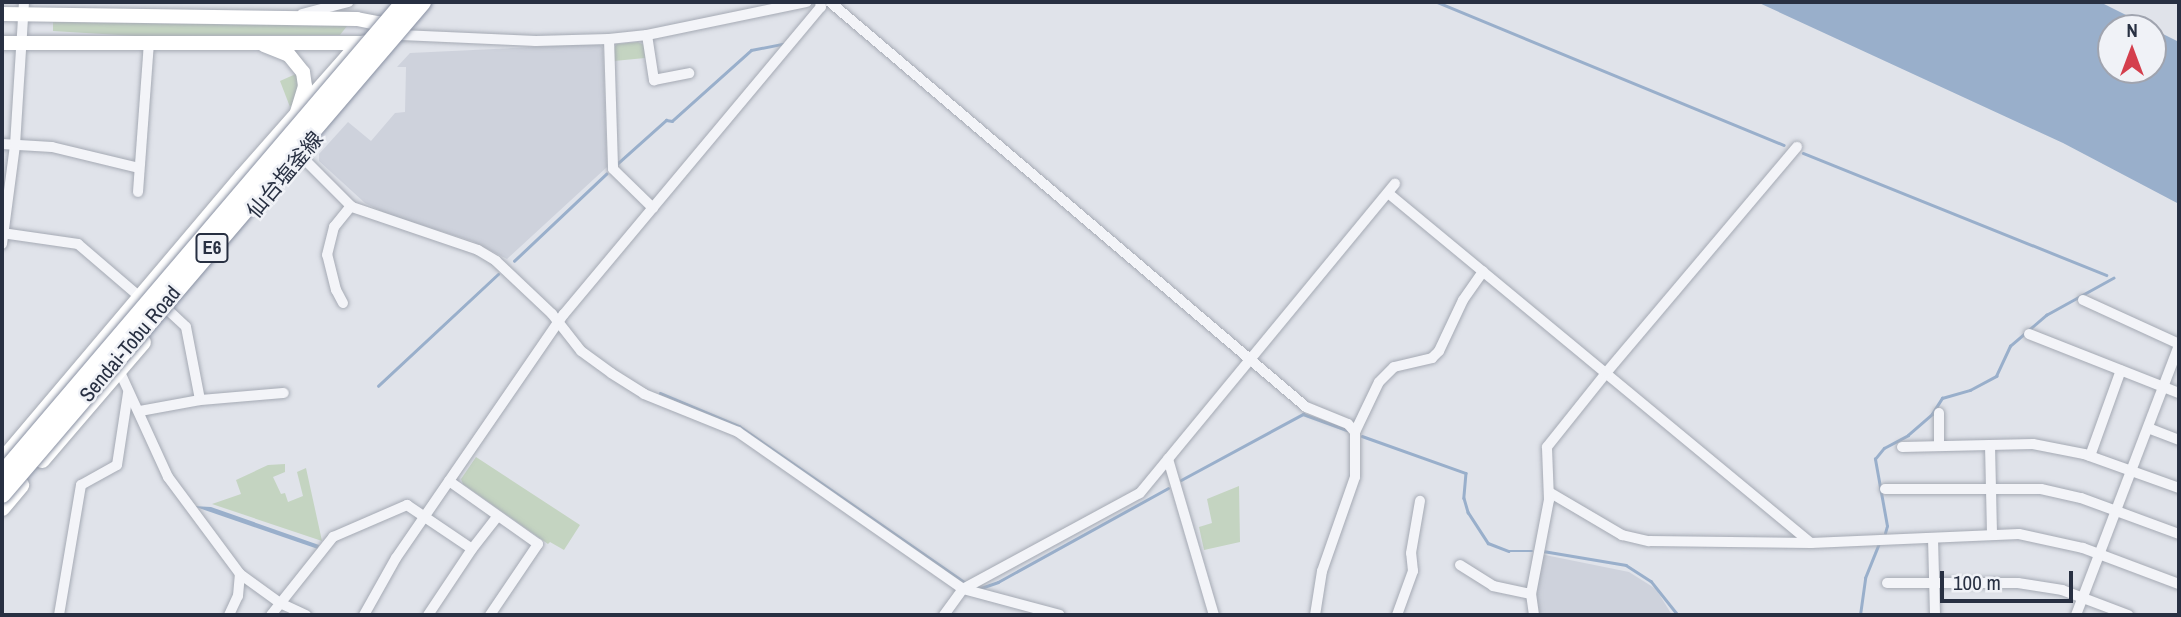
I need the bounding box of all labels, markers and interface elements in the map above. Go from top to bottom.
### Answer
north arrow [2097,14,2167,84]
text: N [2126,17,2138,43]
street label: 仙台塩釜線 [242,127,328,223]
road number: E6 [194,232,230,264]
street label: Sendai-Tobu Road [74,281,186,407]
scale bar [1943,558,2076,602]
text: 100 m [1953,568,2001,597]

